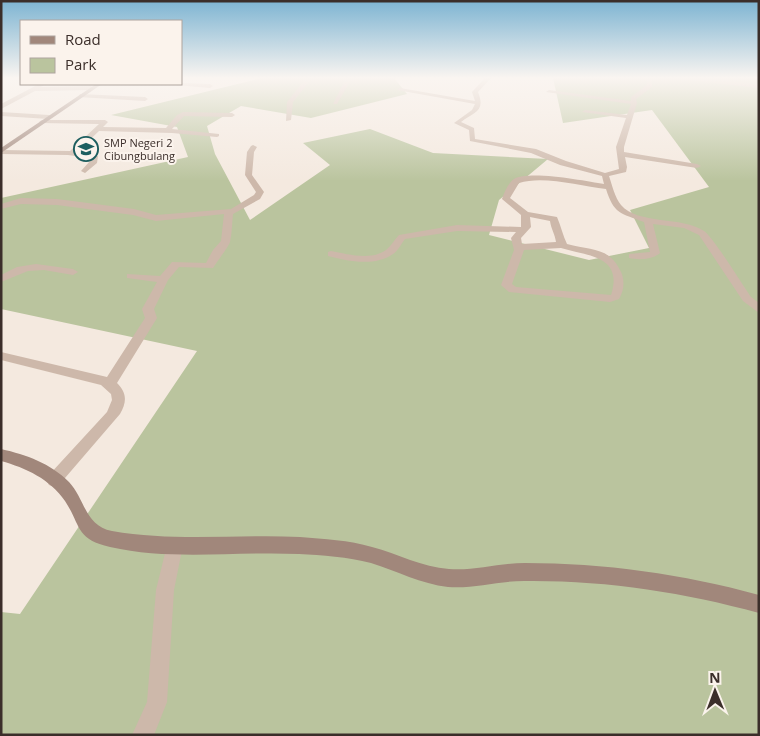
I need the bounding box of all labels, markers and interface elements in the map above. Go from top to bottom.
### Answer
legend [20,20,182,85]
text: Road [65,29,101,49]
text: Park [65,54,96,74]
place label: SMP Negeri 2 Cibungbulang [104,135,175,163]
school or university icon: SMP Negeri 2 Cibungbulang [73,136,99,162]
north arrow [690,666,740,716]
text: N [709,668,721,687]

